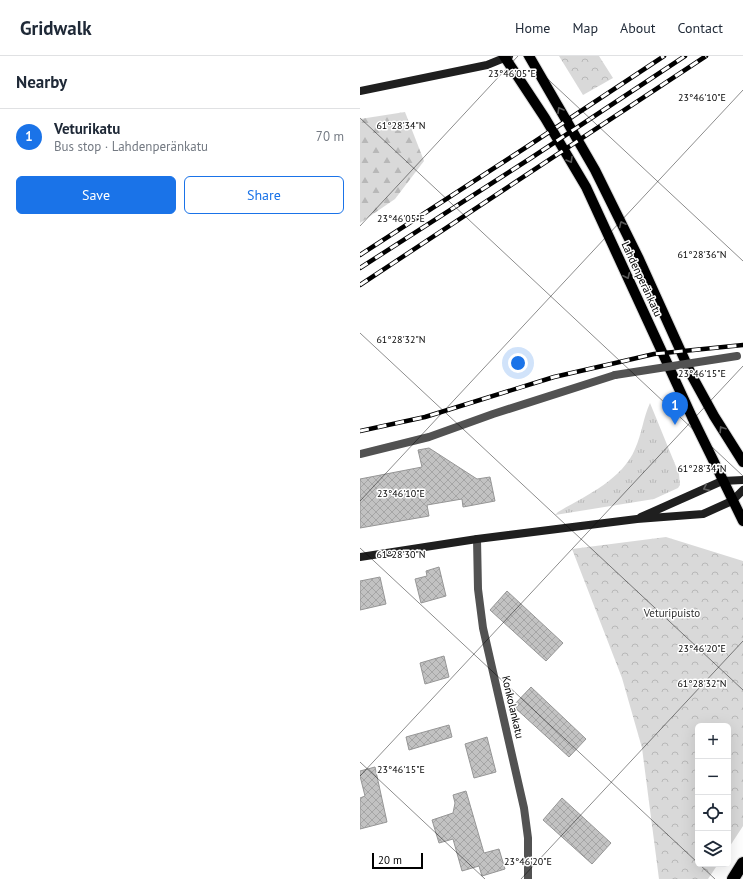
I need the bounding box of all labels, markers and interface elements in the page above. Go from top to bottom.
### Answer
text: Gridwalk [20,16,92,40]
text: Home [515,19,550,37]
text: Map [572,19,598,37]
text: About [620,19,656,37]
text: Contact [678,19,723,37]
text: 23°46'05"E [488,67,536,80]
text: Nearby [16,71,67,93]
text: 23°46'10"E [678,91,726,104]
one-way arrow [558,107,565,114]
text: Veturikatu [54,119,120,138]
text: 61°28'34"N [376,119,426,132]
text: 1 [25,128,33,145]
text: 70 m [316,128,344,145]
text: Bus stop · Lahdenperänkatu [54,138,208,155]
one-way arrow [565,156,572,163]
button: Save [16,176,176,214]
button: Share [184,176,344,214]
text: 23°46'05"E [377,212,425,225]
one-way arrow [619,221,627,228]
street label: Lahdenperänkatu [618,239,666,319]
text: 61°28'36"N [677,248,727,261]
one-way arrow [622,272,630,280]
text: 61°28'32"N [376,333,426,346]
your location [508,353,528,373]
text: 23°46'15"E [678,367,726,380]
pin: 1 [662,392,688,425]
one-way arrow [719,426,727,433]
text: 61°28'34"N [677,462,727,475]
one-way arrow [702,483,710,491]
text: 23°46'10"E [377,487,425,500]
text: 61°28'30"N [376,548,426,561]
park label: Veturipuisto [643,606,700,620]
text: 23°46'20"E [678,642,726,655]
street label: Konkolankatu [499,674,527,740]
text: 61°28'32"N [677,677,727,690]
map controls [695,723,731,867]
button: + [695,723,731,759]
button: − [695,759,731,795]
text: 23°46'15"E [377,763,425,776]
button: locate [695,795,731,831]
button: layers [695,831,731,867]
scale bar [372,851,423,870]
text: 20 m [378,853,402,867]
text: 23°46'20"E [504,855,552,868]

